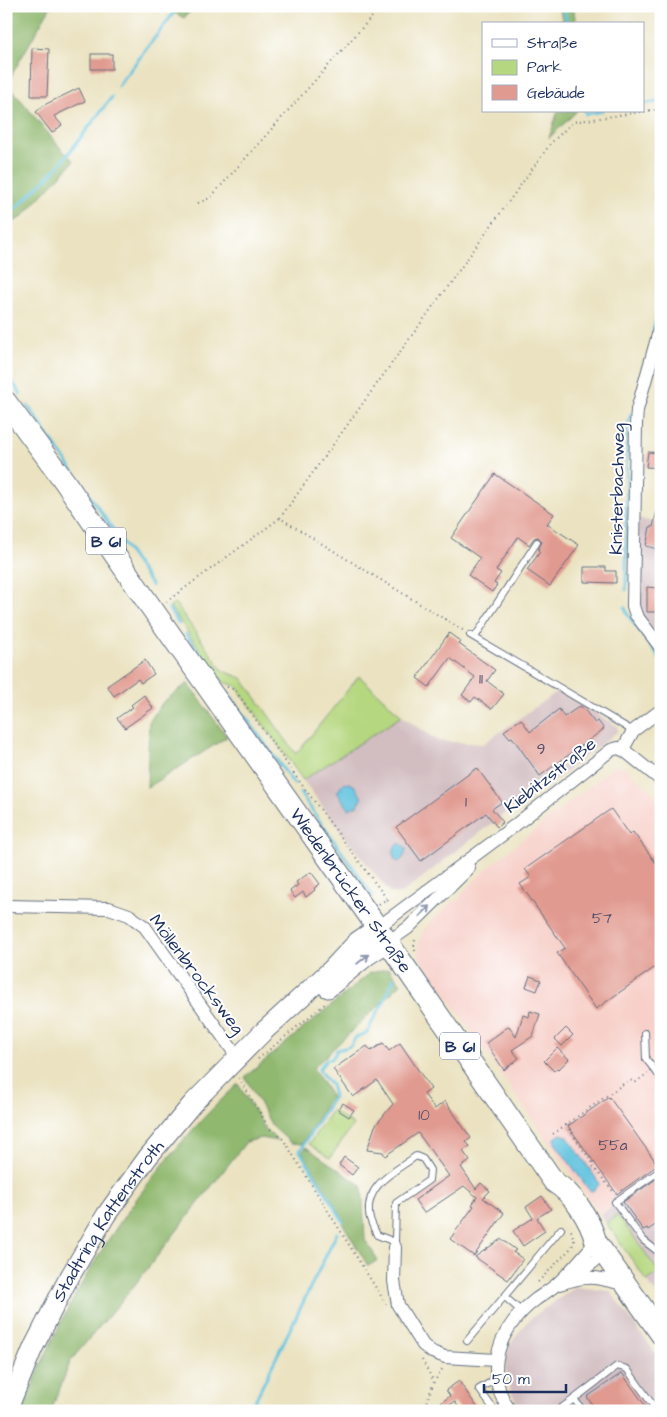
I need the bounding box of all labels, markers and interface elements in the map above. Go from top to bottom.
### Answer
legend [482,22,644,112]
text: Straße [527,33,577,54]
text: Park [527,57,562,78]
text: Gebäude [527,83,585,104]
street label: Knisterbachweg [604,423,632,555]
road number: B 61 [86,528,126,554]
house number: 11 [479,669,483,690]
street label: Kiebitzstraße [499,731,602,819]
house number: 9 [537,739,545,760]
house number: 1 [465,792,467,813]
street label: Wiedenbrücker Straße [284,803,418,978]
one-way arrow [419,905,432,917]
house number: 57 [592,908,612,929]
street label: Möllenbrocksweg [142,909,250,1040]
one-way arrow [356,954,369,965]
road number: B 61 [440,1032,480,1060]
house number: 10 [418,1105,430,1126]
street label: Stadtring Kattenstroth [47,1135,170,1306]
house number: 55a [599,1135,628,1156]
scale bar [484,1362,567,1394]
text: 50 m [492,1369,530,1390]

